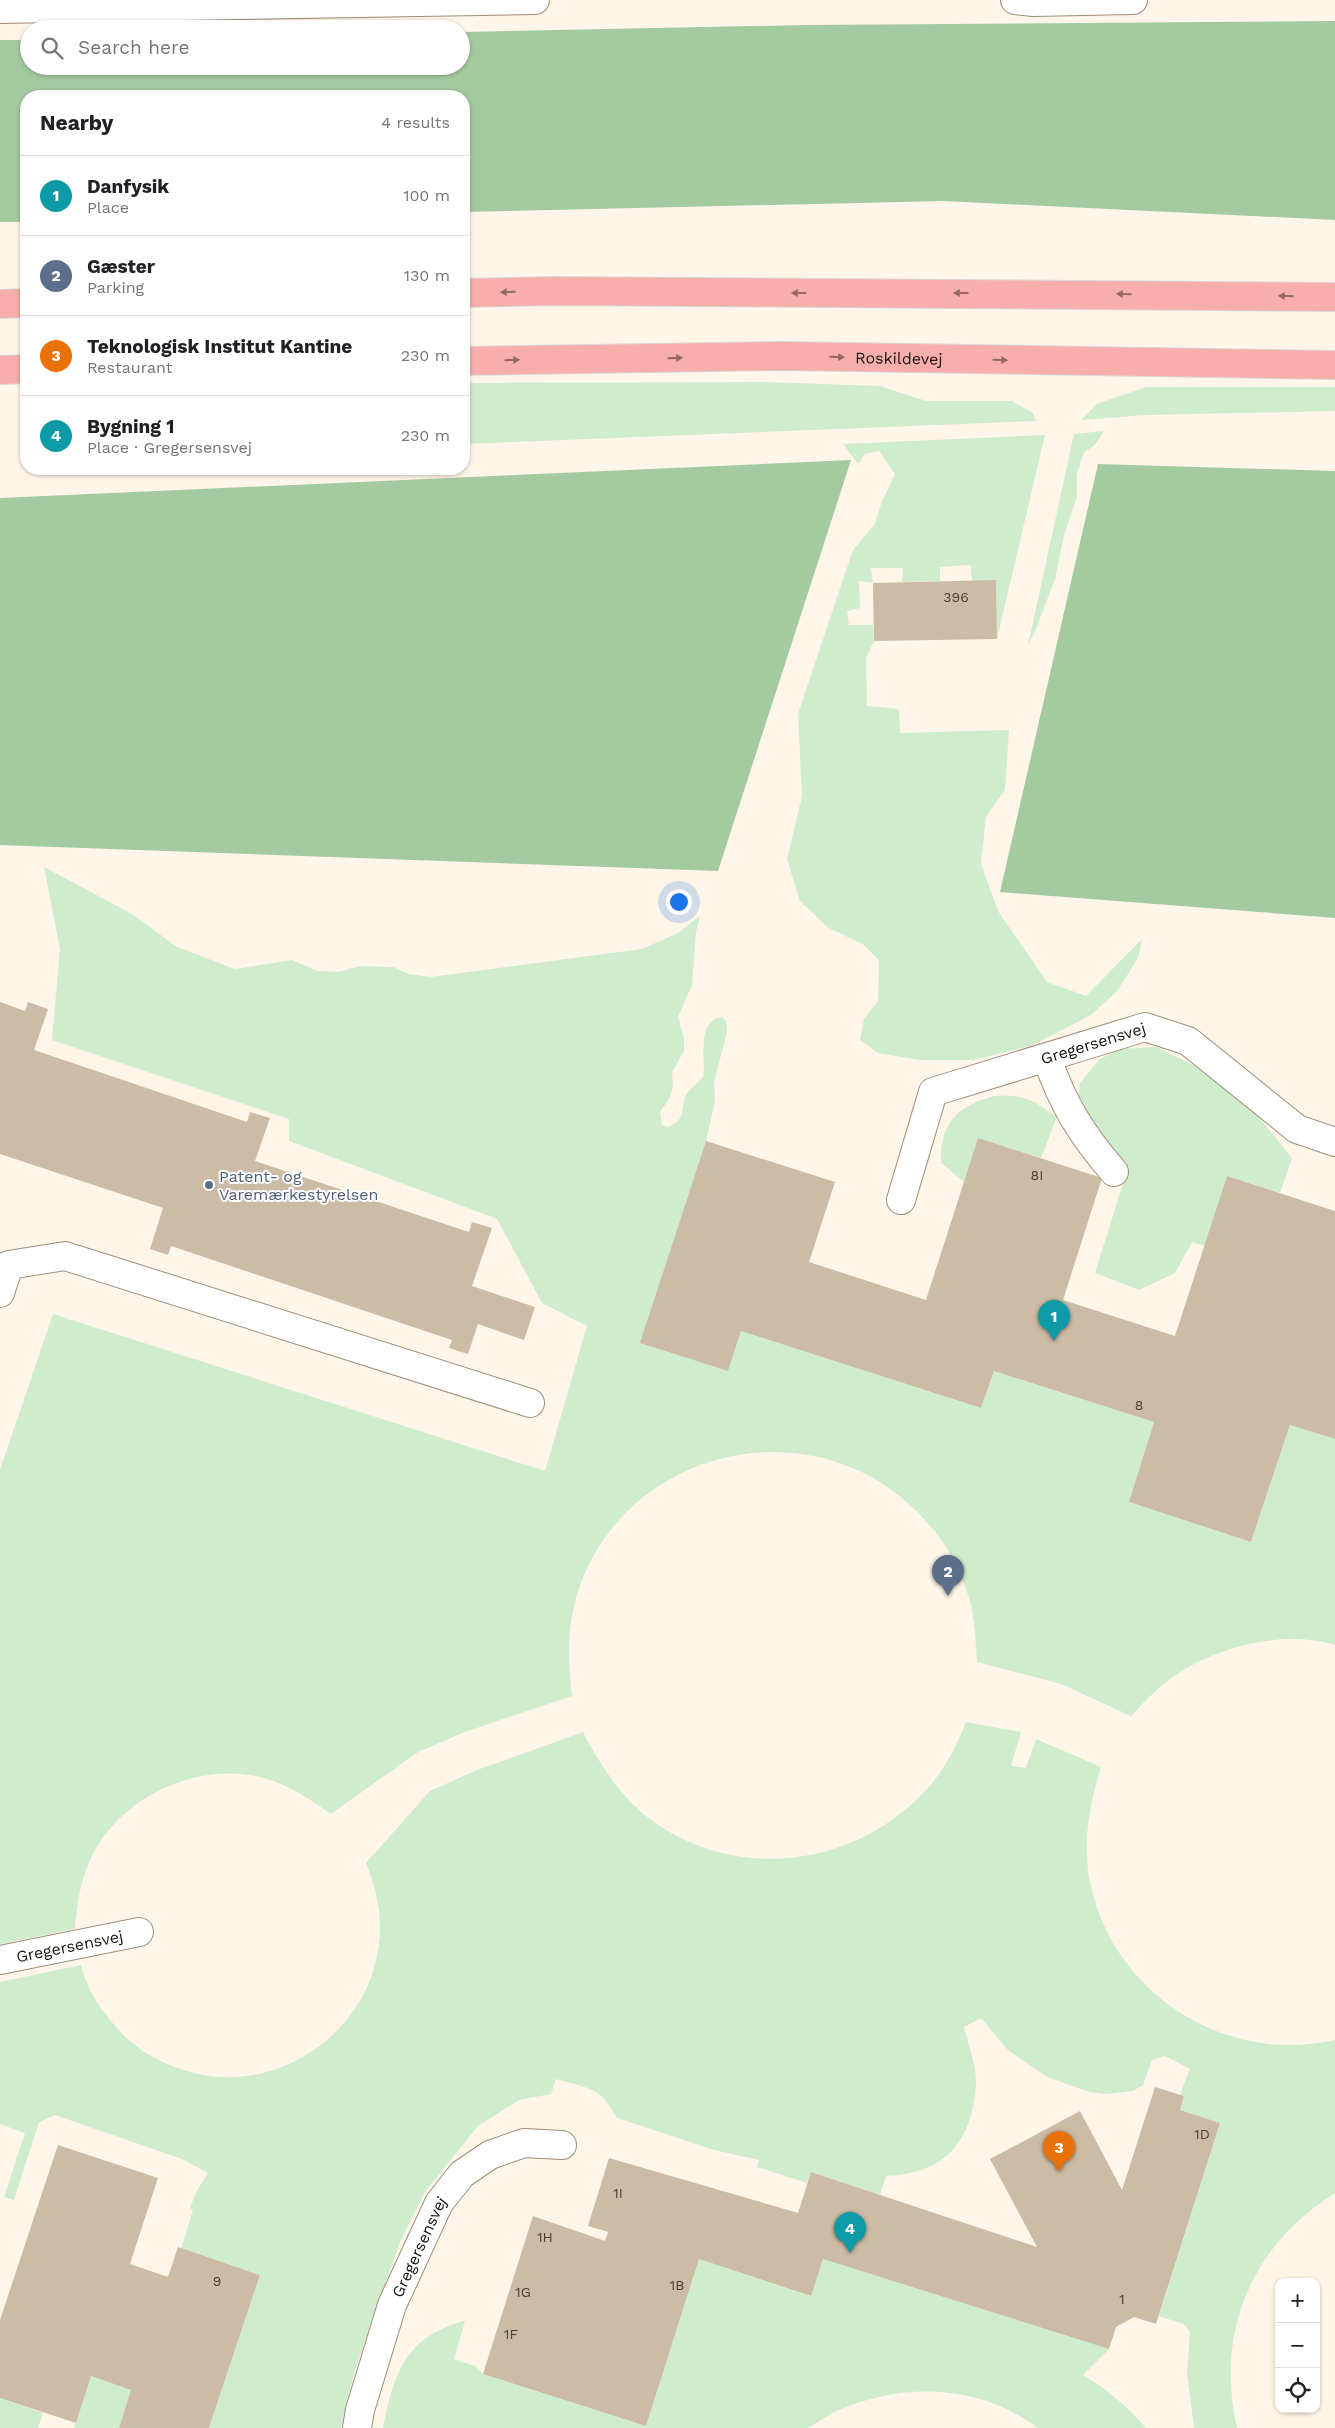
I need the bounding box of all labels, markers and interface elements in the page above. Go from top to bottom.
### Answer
search box [20,20,470,75]
icon: search [38,34,66,62]
text: Search here [78,36,189,59]
text: Nearby [40,110,113,135]
text: 4 results [381,113,450,132]
text: Danfysik [87,175,169,198]
text: 1 [53,186,59,205]
text: 100 m [403,186,450,205]
text: Place [87,198,129,217]
text: Gæster [87,255,155,278]
text: 2 [51,266,61,285]
text: 130 m [404,266,450,285]
text: Parking [87,278,144,297]
one-way arrow [500,289,516,297]
one-way arrow [791,289,807,297]
one-way arrow [953,289,969,297]
one-way arrow [1116,290,1132,298]
one-way arrow [1278,292,1294,300]
text: Teknologisk Institut Kantine [87,335,352,358]
text: 3 [51,346,61,365]
text: 230 m [401,346,450,365]
street label: Roskildevej [855,348,943,368]
one-way arrow [830,353,846,361]
one-way arrow [667,354,683,362]
one-way arrow [505,356,521,364]
one-way arrow [992,356,1008,364]
text: Restaurant [87,358,173,377]
text: Bygning 1 [87,415,174,438]
text: 4 [51,426,61,445]
text: 230 m [401,426,450,445]
text: Place · Gregersensvej [87,438,252,457]
house number: 396 [943,589,969,605]
your location [666,889,692,915]
street label: Gregersensvej [1038,1018,1148,1068]
place label: Patent- og Varemærkestyrelsen [219,1167,378,1204]
house number: 8I [1031,1167,1043,1183]
marker: Patent- og Varemærkestyrelsen [203,1179,215,1191]
pin: 1 [1038,1300,1070,1341]
house number: 8 [1135,1397,1143,1413]
pin: 2 [932,1555,964,1596]
street label: Gregersensvej [14,1926,125,1966]
house number: 1D [1194,2126,1210,2142]
pin: 3 [1043,2131,1075,2172]
house number: 1I [613,2185,623,2201]
street label: Gregersensvej [387,2192,450,2300]
pin: 4 [834,2212,866,2253]
house number: 1H [537,2229,553,2245]
house number: 9 [213,2273,221,2289]
house number: 1B [670,2277,684,2293]
map controls [1275,2278,1320,2413]
button: + [1275,2278,1320,2323]
house number: 1G [515,2284,531,2300]
house number: 1 [1119,2291,1125,2307]
button: − [1275,2323,1320,2368]
house number: 1F [504,2326,518,2342]
button: locate [1275,2368,1320,2413]

